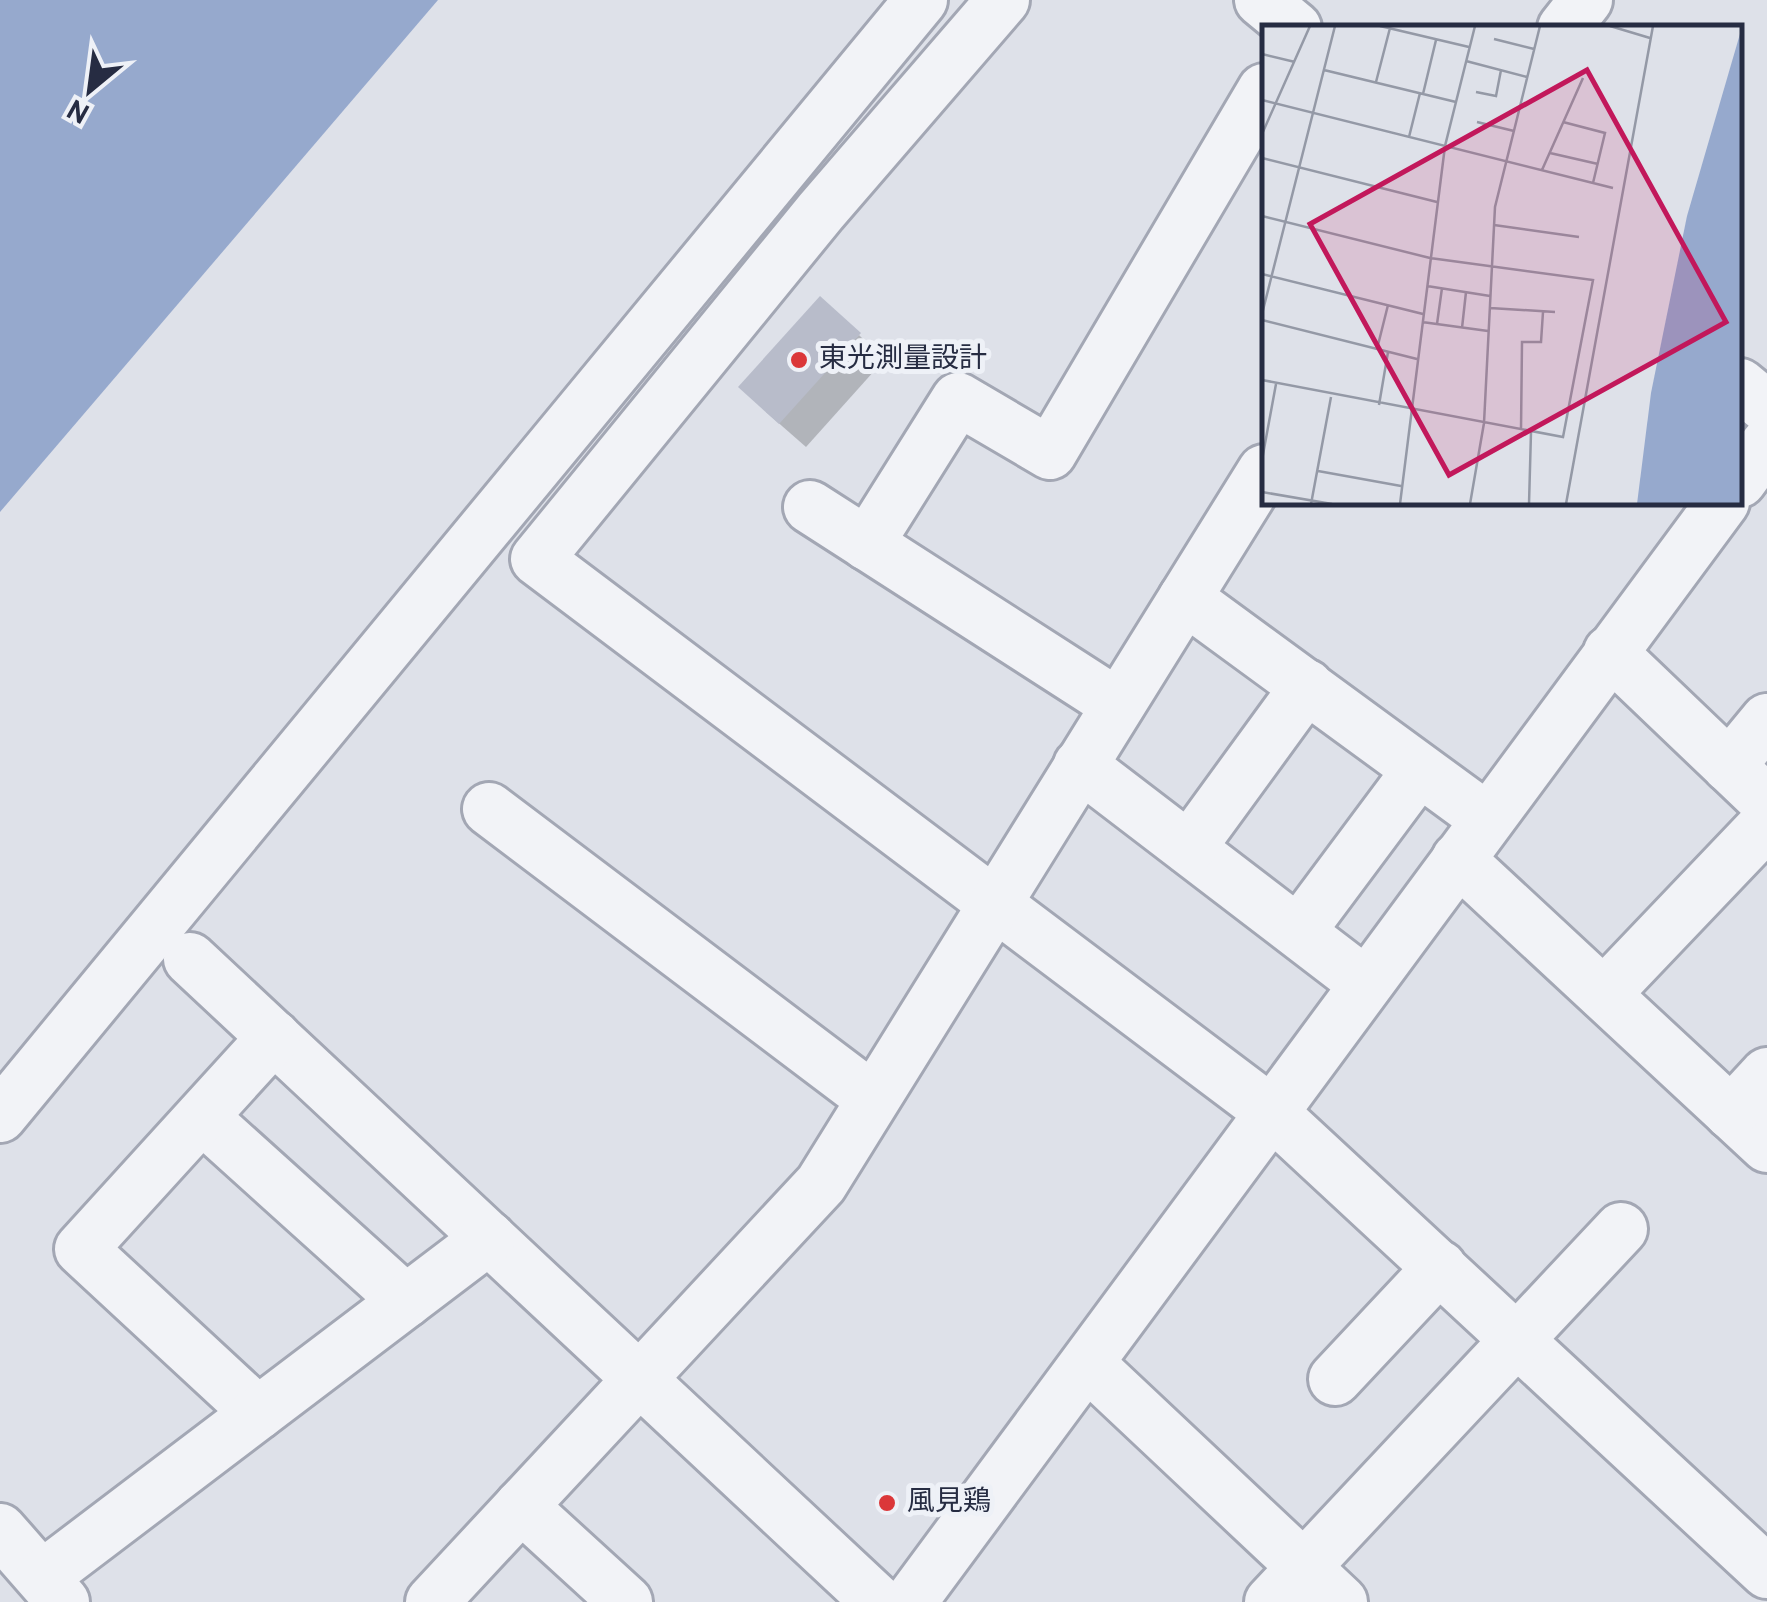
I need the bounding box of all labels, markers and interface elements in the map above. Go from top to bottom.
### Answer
inset map [1262,25,1742,505]
north arrow [40,40,140,140]
text: N [62,89,97,130]
place label: 東光測量設計 [819,342,987,378]
marker: 東光測量設計 [788,349,810,371]
place label: 風見鶏 [907,1485,991,1521]
marker: 風見鶏 [876,1492,898,1514]

